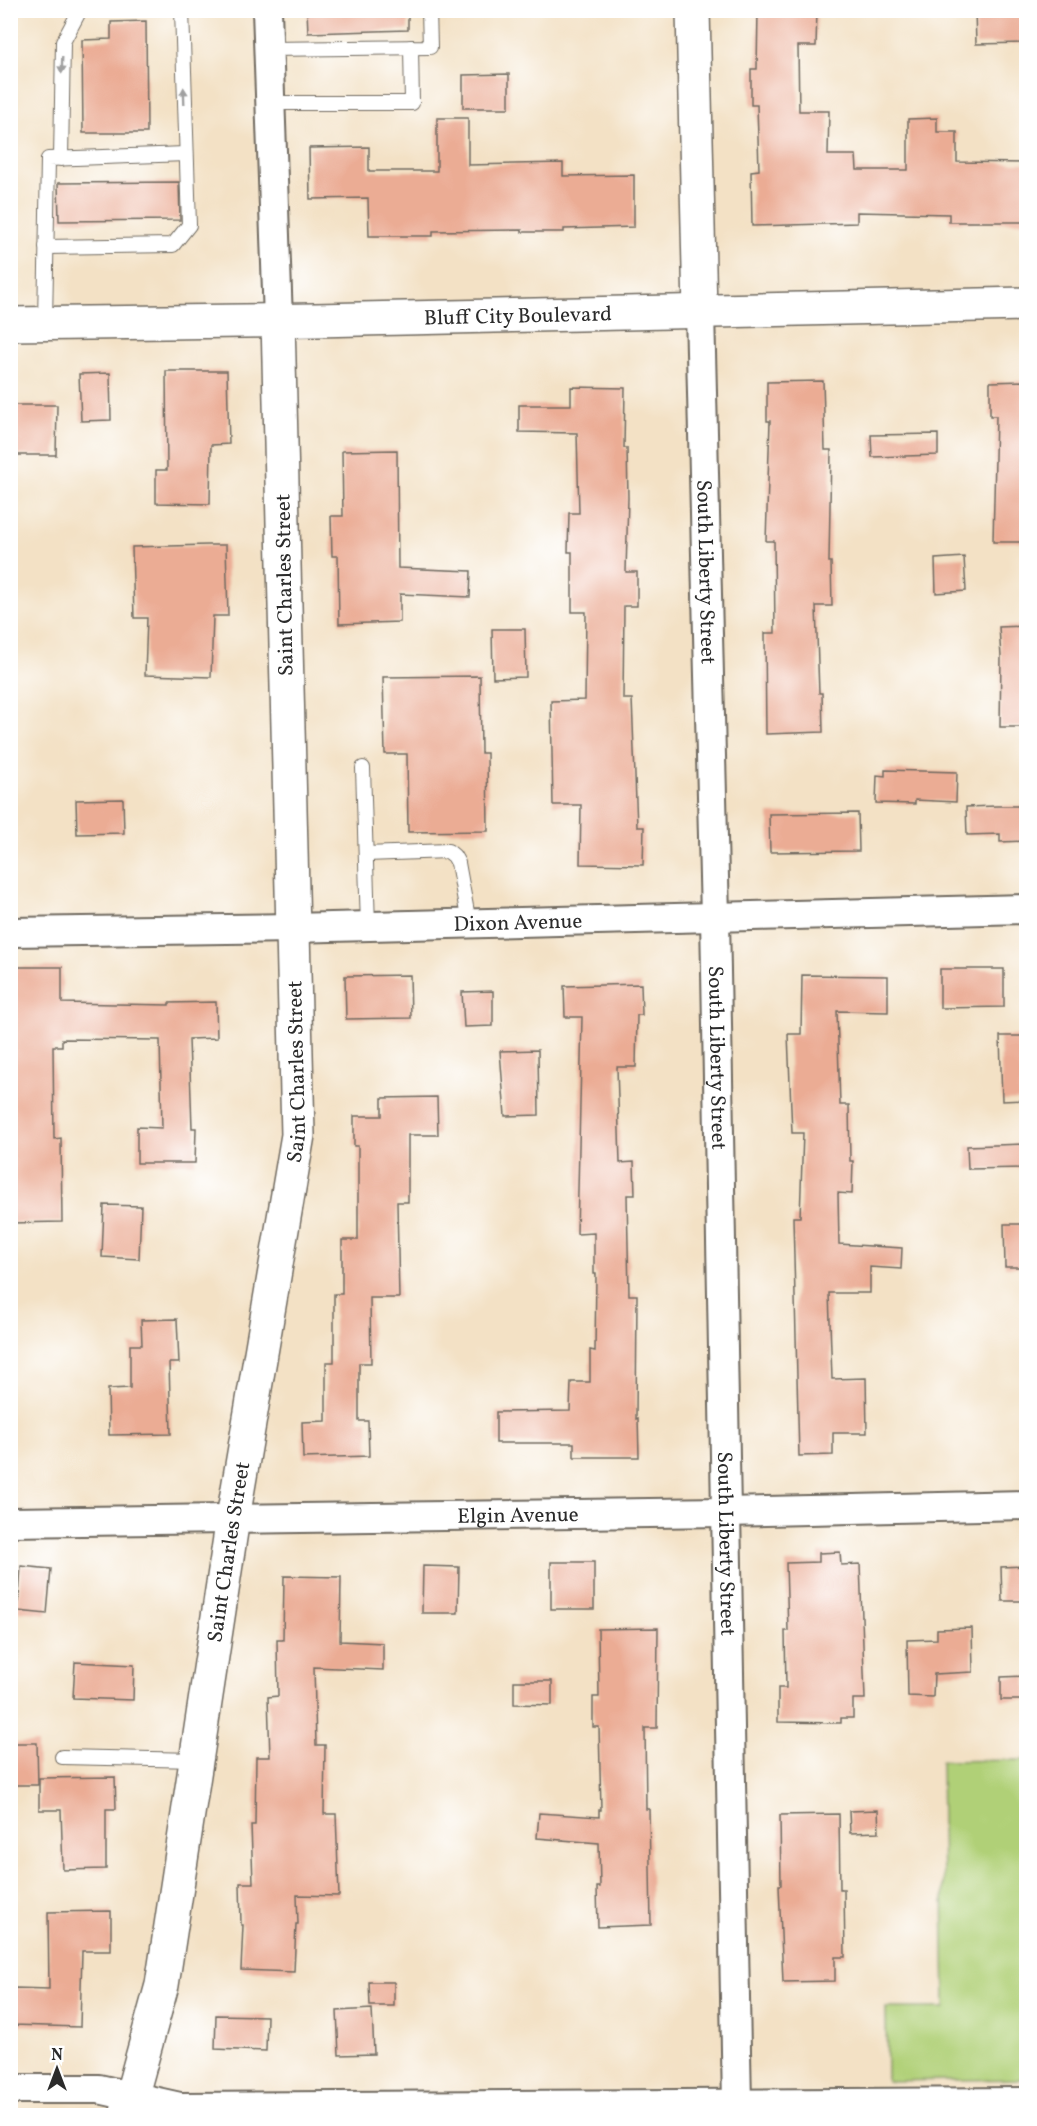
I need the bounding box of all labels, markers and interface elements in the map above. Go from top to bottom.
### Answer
one-way arrow [58,55,67,74]
one-way arrow [180,86,189,105]
street label: Bluff City Boulevard [424,300,612,334]
street label: South Liberty Street [688,479,722,665]
street label: Saint Charles Street [269,494,302,676]
street label: Dixon Avenue [453,907,583,940]
street label: South Liberty Street [700,965,732,1150]
street label: Saint Charles Street [280,980,314,1165]
street label: South Liberty Street [709,1451,741,1636]
street label: Saint Charles Street [201,1460,258,1644]
street label: Elgin Avenue [457,1501,579,1532]
north arrow [27,2039,87,2099]
text: N [51,2045,63,2067]

